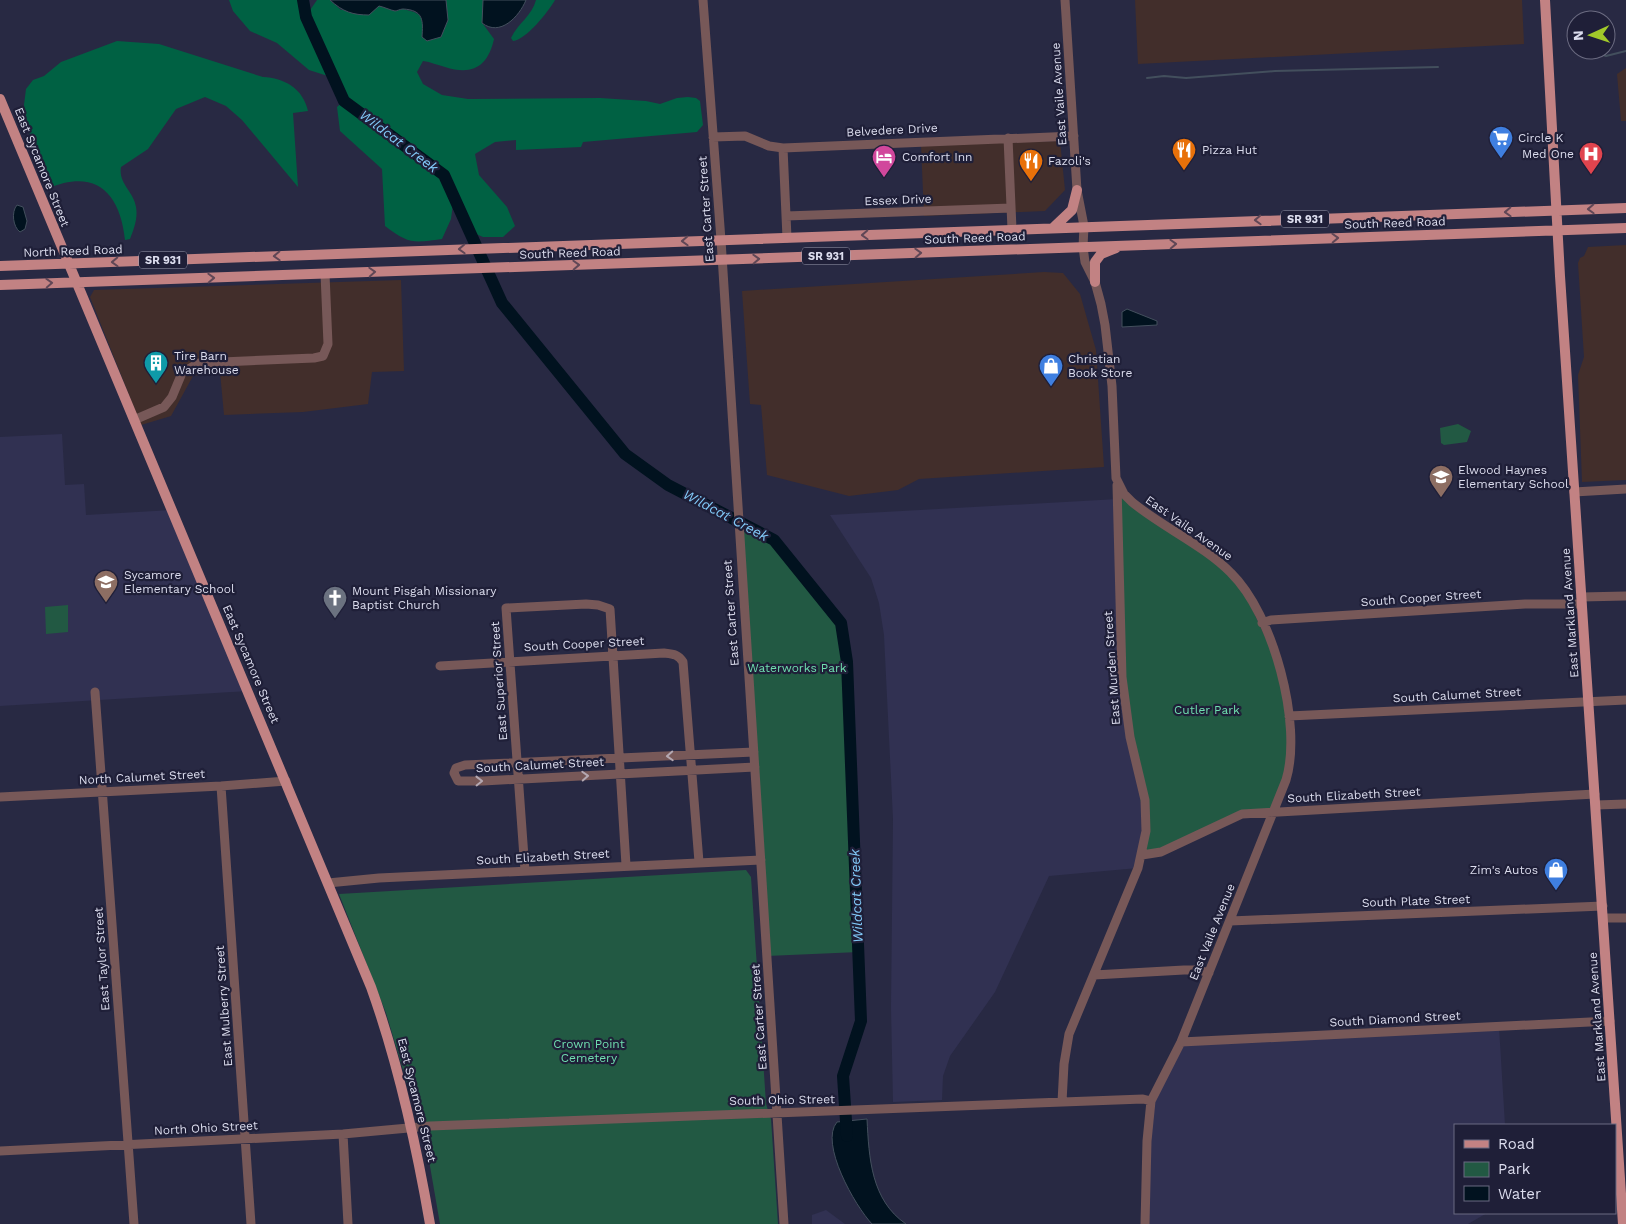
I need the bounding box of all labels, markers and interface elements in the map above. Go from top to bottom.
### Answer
north arrow [1566,10,1616,60]
text: N [1570,30,1586,41]
street label: East Vaile Avenue [1048,42,1070,146]
street label: East Sycamore Street [12,105,72,229]
water label: Wildcat Creek [357,106,442,176]
street label: Belvedere Drive [846,121,938,139]
supermarket icon: Circle K [1488,125,1514,159]
place label: Circle K [1518,131,1564,145]
restaurant icon: Pizza Hut [1171,137,1197,171]
hospital icon: Med One [1578,141,1604,175]
place label: Pizza Hut [1202,143,1257,157]
hotel icon: Comfort Inn [871,144,897,178]
place label: Med One [1522,147,1574,161]
restaurant icon: Fazoli's [1018,148,1044,182]
place label: Comfort Inn [902,150,973,164]
place label: Fazoli's [1048,154,1091,168]
street label: East Carter Street [695,156,717,262]
street label: Essex Drive [864,192,932,208]
one-way arrow [1587,203,1595,214]
one-way arrow [1503,206,1511,217]
road number: SR 931 [1281,210,1329,228]
street label: South Reed Road [1344,214,1446,232]
one-way arrow [1253,215,1261,226]
street label: South Reed Road [924,229,1026,247]
one-way arrow [860,230,868,240]
one-way arrow [1332,233,1340,243]
one-way arrow [681,236,688,246]
one-way arrow [1169,238,1177,249]
street label: North Reed Road [23,242,123,260]
one-way arrow [458,244,466,255]
street label: South Reed Road [519,244,621,262]
road number: SR 931 [802,248,850,264]
one-way arrow [915,248,923,258]
one-way arrow [273,251,280,261]
road number: SR 931 [139,252,187,268]
one-way arrow [752,254,760,264]
one-way arrow [110,257,118,267]
one-way arrow [572,260,580,270]
one-way arrow [368,267,376,277]
one-way arrow [208,273,215,283]
one-way arrow [45,278,53,289]
place label: Tire Barn Warehouse [174,349,239,377]
building icon: Tire Barn Warehouse [143,350,169,384]
place label: Christian Book Store [1068,352,1132,380]
shop icon: Christian Book Store [1038,353,1064,387]
place label: Elwood Haynes Elementary School [1458,463,1569,491]
school or university icon: Elwood Haynes Elementary School [1428,464,1454,498]
water label: Wildcat Creek [681,486,772,544]
street label: East Vaile Avenue [1143,493,1235,563]
street label: East Markland Avenue [1558,548,1582,678]
street label: East Carter Street [720,560,742,666]
place label: Sycamore Elementary School [124,568,235,596]
school or university icon: Sycamore Elementary School [93,569,119,603]
place label: Mount Pisgah Missionary Baptist Church [352,584,497,612]
church icon: Mount Pisgah Missionary Baptist Church [322,585,348,619]
street label: South Cooper Street [1360,587,1482,609]
street label: East Sycamore Street [220,603,282,725]
street label: East Murden Street [1101,611,1123,725]
street label: East Superior Street [488,621,510,741]
street label: South Cooper Street [523,634,645,654]
park label: Waterworks Park [747,661,847,675]
street label: South Calumet Street [1393,685,1521,705]
park label: Cutler Park [1174,703,1240,717]
one-way arrow [666,750,674,761]
street label: South Calumet Street [476,755,604,775]
street label: North Calumet Street [78,767,206,787]
one-way arrow [581,770,589,781]
one-way arrow [476,776,483,786]
street label: South Elizabeth Street [1287,785,1421,805]
street label: South Elizabeth Street [476,847,610,867]
water label: Wildcat Creek [846,848,866,943]
shop icon: Zim's Autos [1543,857,1569,891]
place label: Zim's Autos [1470,863,1538,877]
street label: East Vaile Avenue [1186,881,1238,982]
street label: South Plate Street [1362,892,1470,910]
street label: East Taylor Street [91,907,113,1011]
street label: East Mulberry Street [213,945,235,1067]
street label: East Markland Avenue [1585,952,1609,1082]
street label: East Carter Street [748,964,770,1070]
street label: South Diamond Street [1329,1009,1461,1029]
street label: East Sycamore Street [395,1036,439,1164]
park label: Crown Point Cemetery [553,1037,625,1065]
street label: South Ohio Street [729,1092,835,1108]
street label: North Ohio Street [154,1118,258,1138]
legend [1454,1124,1616,1214]
text: Road [1498,1135,1535,1153]
text: Park [1498,1160,1531,1178]
text: Water [1498,1185,1541,1203]

